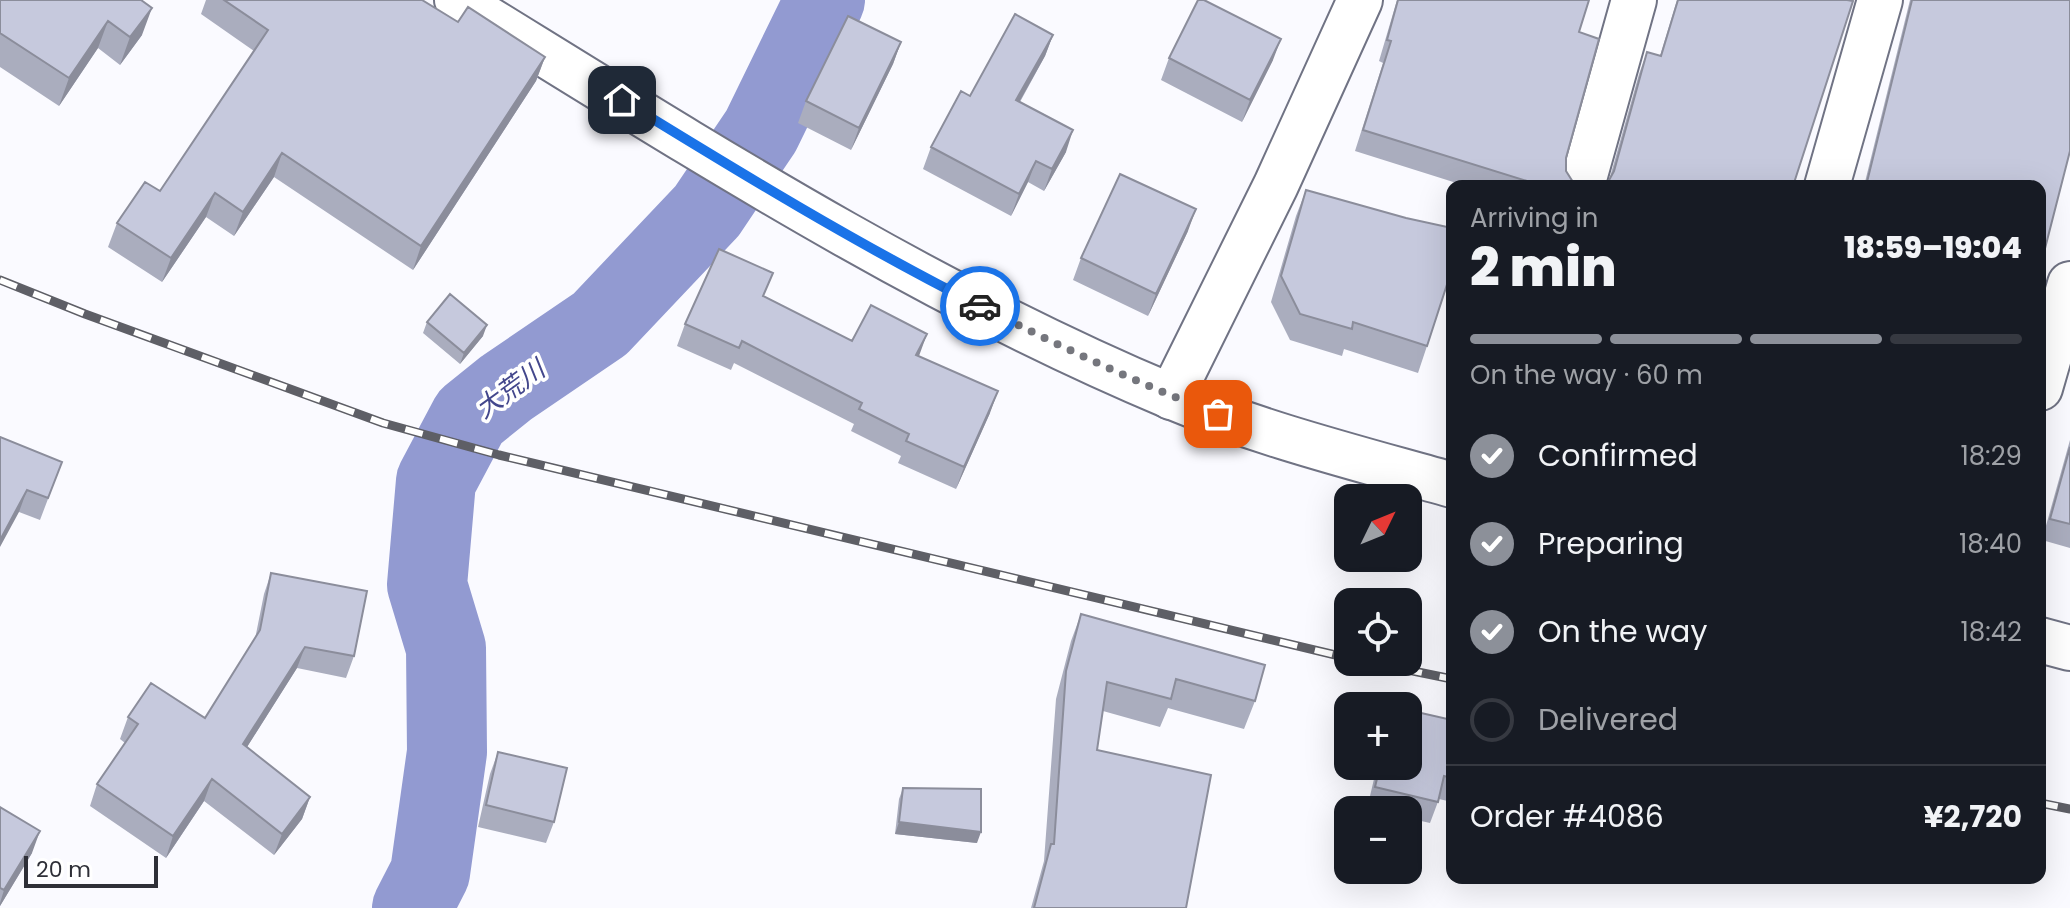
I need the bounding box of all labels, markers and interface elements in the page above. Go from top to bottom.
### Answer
pin [588,66,656,134]
icon: home [600,78,644,122]
text: Arriving in [1470,200,1599,236]
text: 18:59–19:04 [1844,226,2022,269]
text: 2 min [1470,231,1617,304]
courier [940,266,1020,346]
icon: car [958,284,1002,328]
water label: 大荒川 [468,350,555,426]
text: On the way · 60 m [1470,357,1703,393]
pin [1184,380,1252,448]
icon: bag [1196,392,1240,436]
icon: check [1470,434,1514,478]
text: Confirmed [1538,434,1698,477]
text: 18:29 [1960,438,2022,474]
north arrow [1334,484,1422,572]
map controls [1334,484,1422,884]
icon: check [1470,522,1514,566]
text: Preparing [1538,522,1684,565]
text: 18:40 [1959,526,2022,562]
button: locate [1334,588,1422,676]
icon: check [1470,610,1514,654]
text: On the way [1538,610,1707,653]
text: 18:42 [1960,614,2022,650]
button: + [1334,692,1422,780]
text: Delivered [1538,698,1678,741]
text: Order #4086 [1470,795,1664,838]
text: ¥2,720 [1923,795,2022,838]
button: − [1334,796,1422,884]
scale bar [24,852,158,888]
text: 20 m [36,854,91,885]

